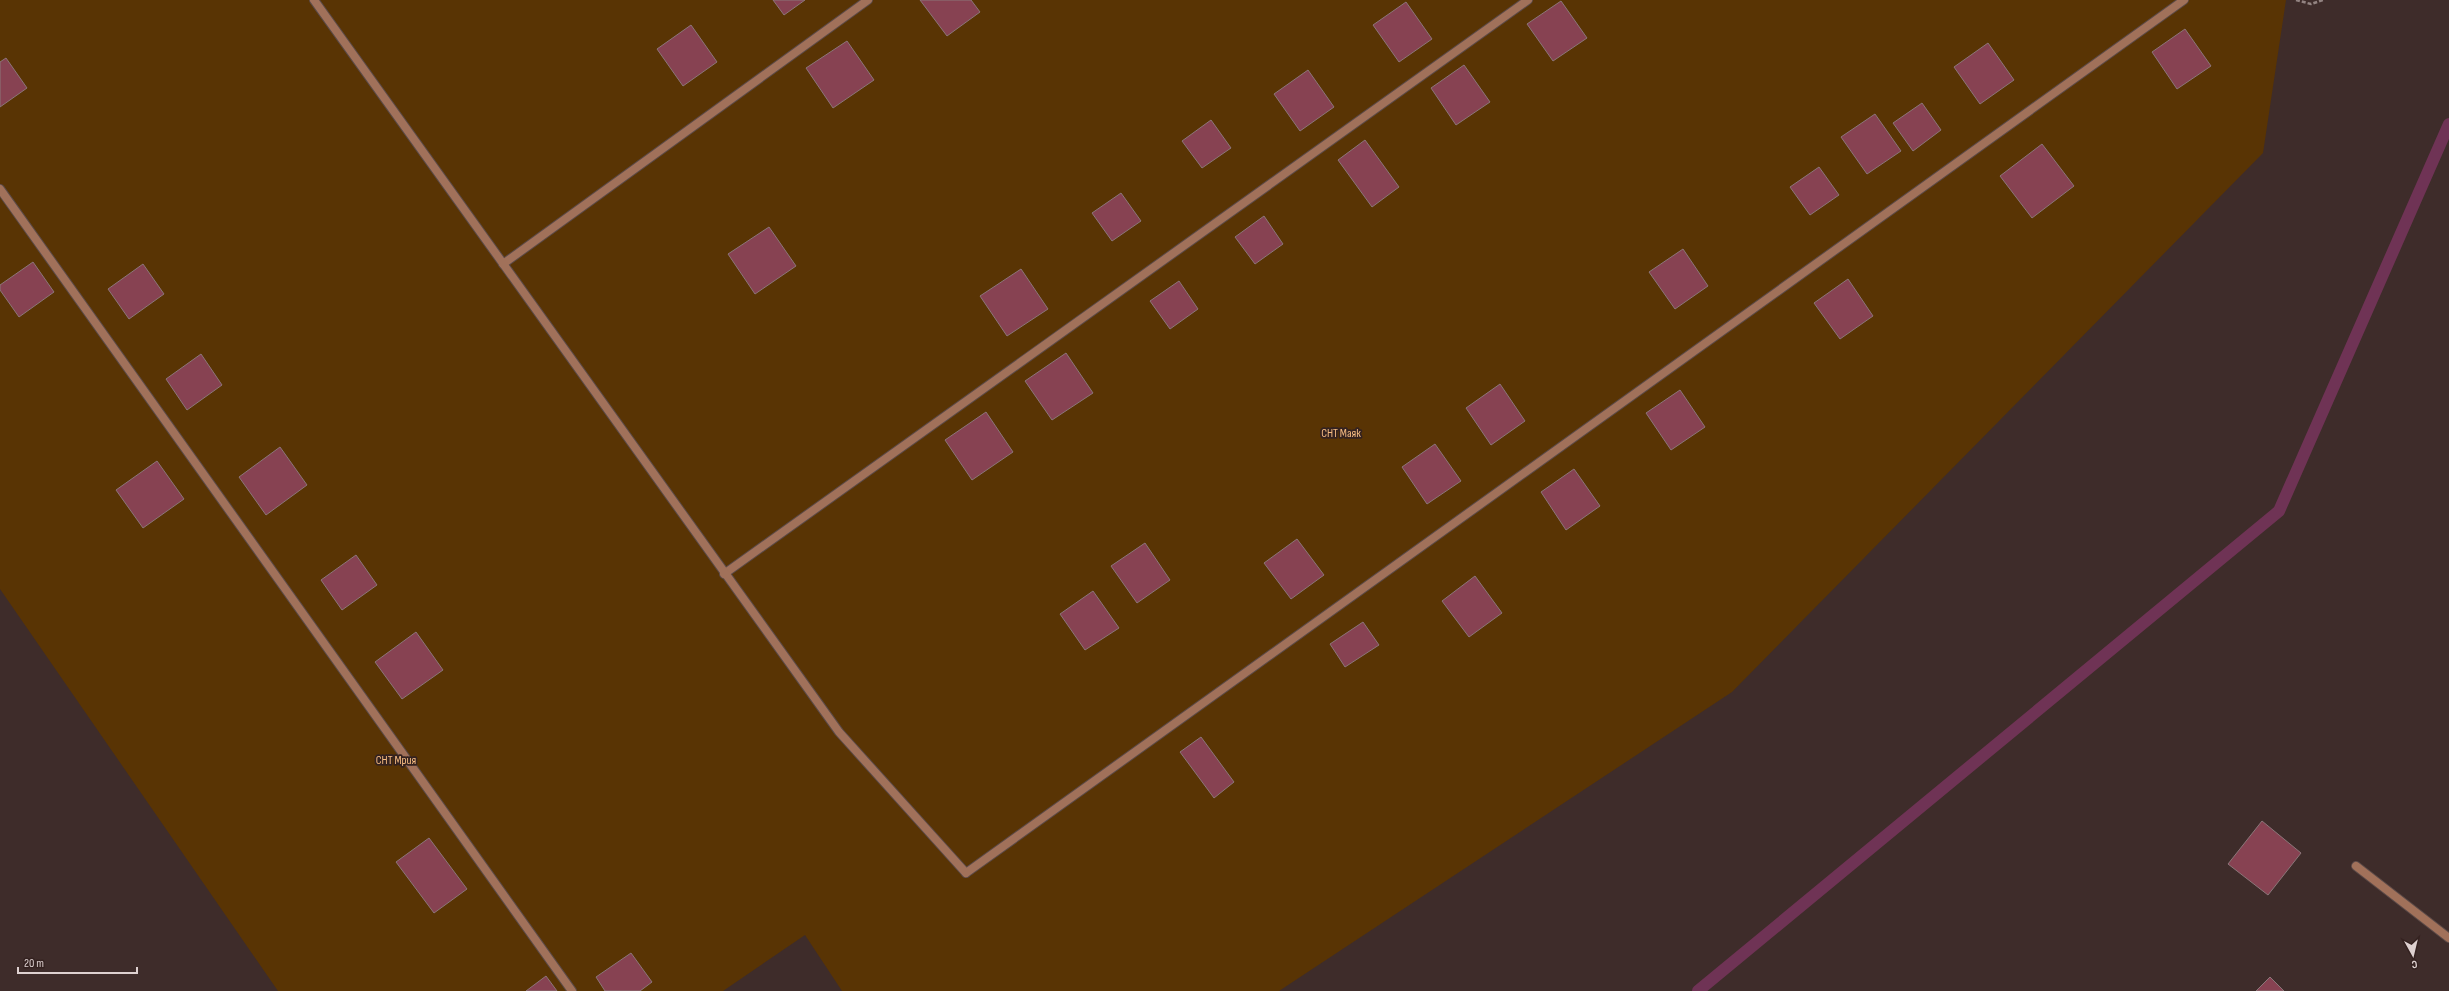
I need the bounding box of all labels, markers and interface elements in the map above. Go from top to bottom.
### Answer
park label: СНТ Маяк [1321,426,1361,441]
park label: СНТ Мрия [376,753,417,768]
north arrow [2393,935,2433,975]
scale bar [18,949,137,975]
text: 20 m [24,956,44,971]
text: С [2410,958,2418,971]

